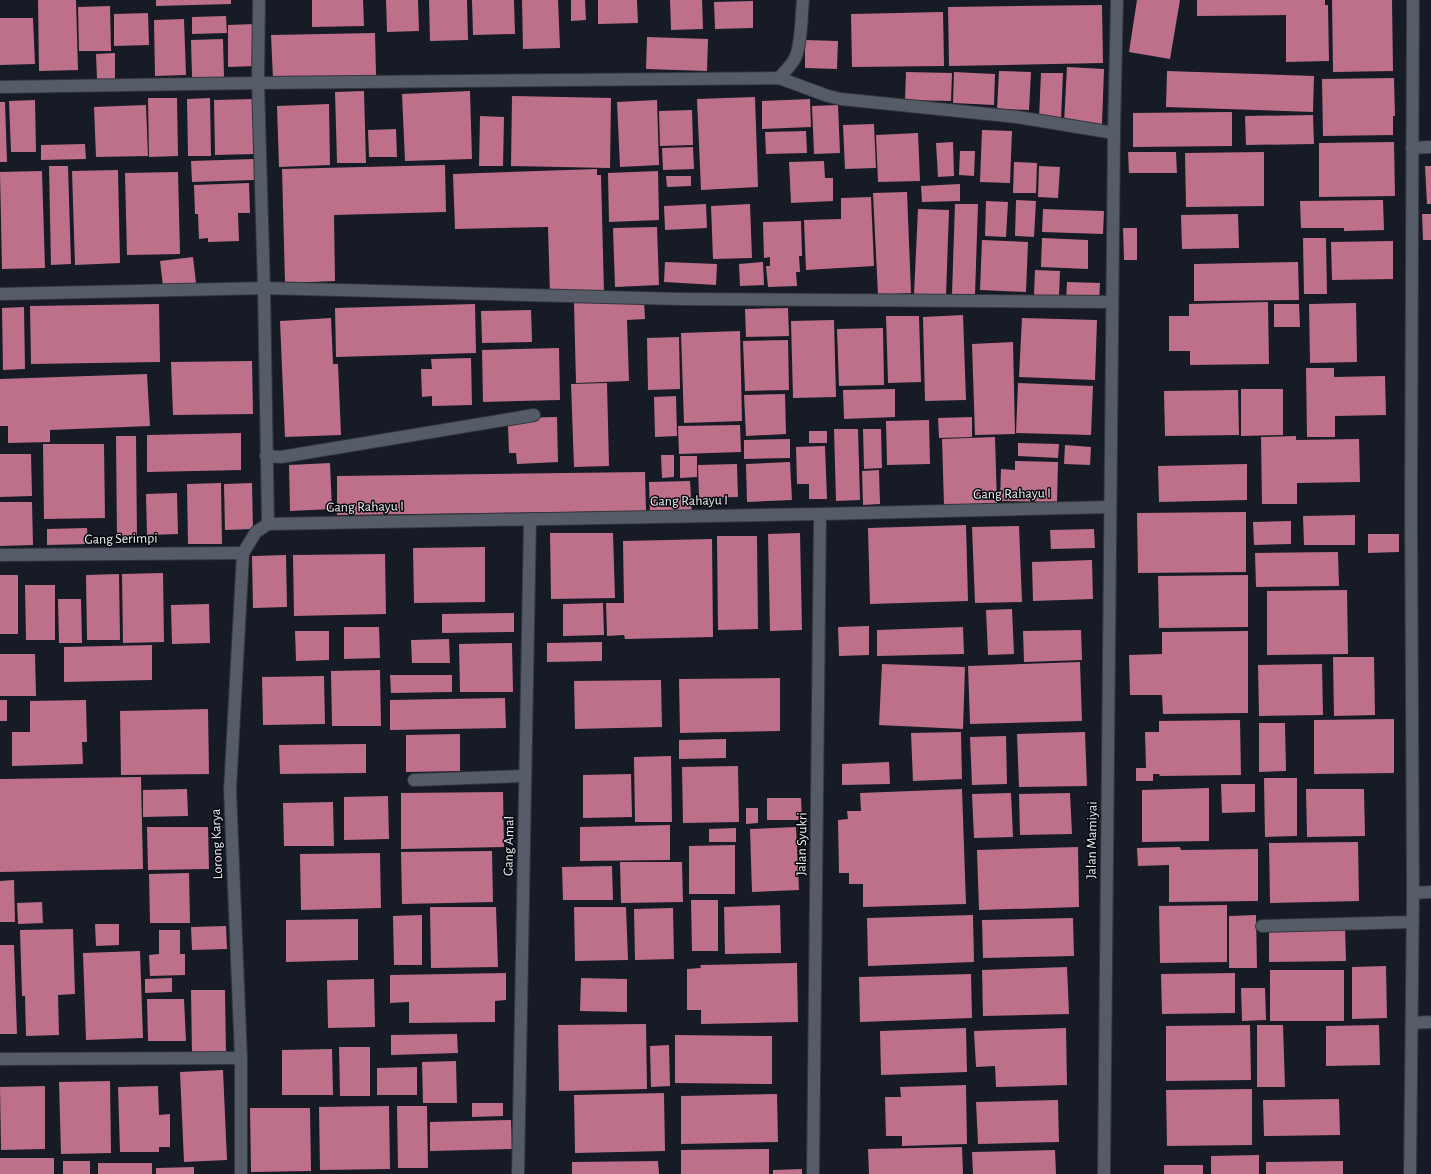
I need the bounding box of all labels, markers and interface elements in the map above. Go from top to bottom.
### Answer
street label: Gang Rahayu I [973,486,1051,502]
street label: Gang Rahayu I [650,493,728,509]
street label: Gang Rahayu I [326,499,404,515]
street label: Gang Serimpi [84,531,158,547]
street label: Jalan Mamiyai [1084,801,1100,879]
street label: Lorong Karya [209,808,225,880]
street label: Jalan Syukri [794,812,810,876]
street label: Gang Amal [501,816,517,876]

